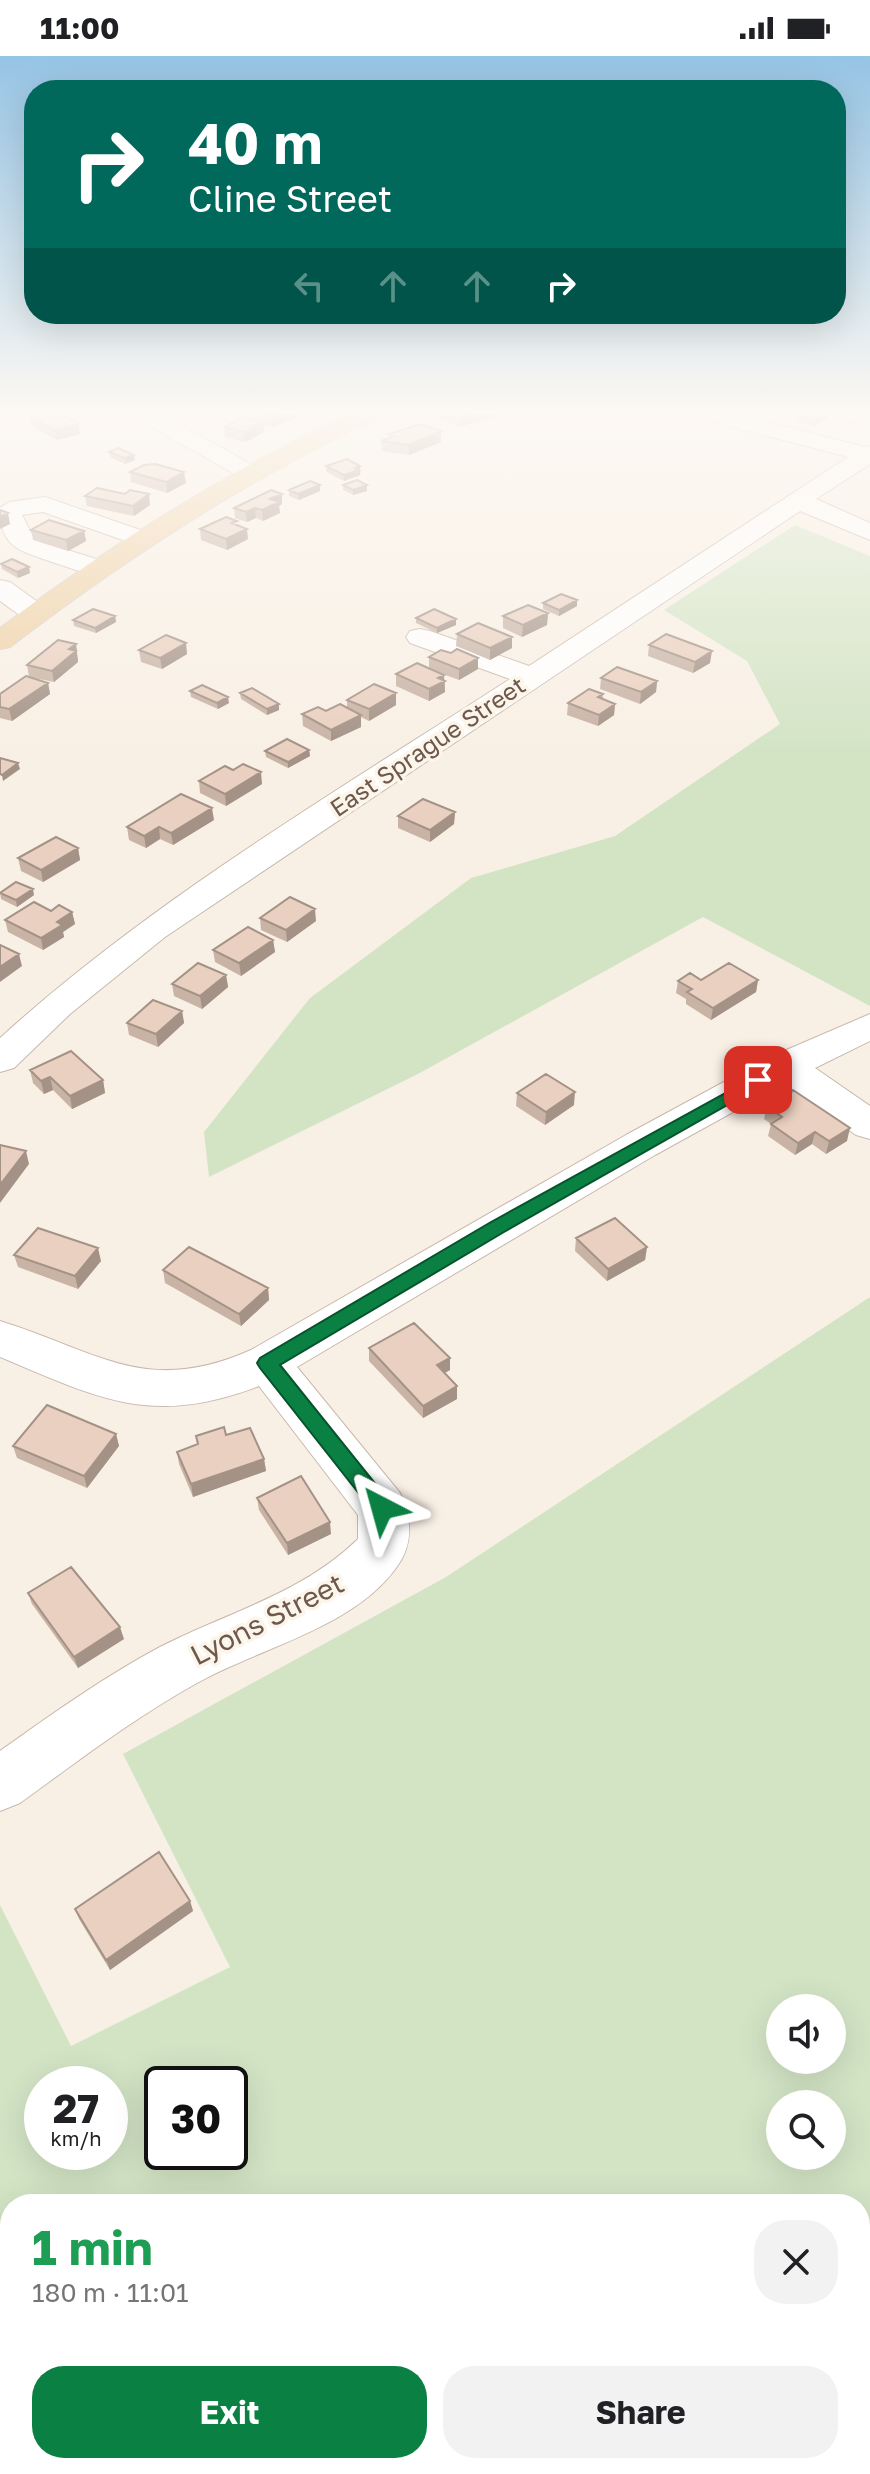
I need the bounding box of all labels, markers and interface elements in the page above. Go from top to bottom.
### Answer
text: 11:00 [40,10,120,46]
text: 40 m [188,109,322,176]
icon: right [56,112,160,216]
text: Cline Street [188,177,392,220]
icon: left [287,264,331,308]
icon: ahead [371,264,415,308]
icon: ahead [455,264,499,308]
icon: right [539,264,583,308]
street label: East Sprague Street [324,670,530,822]
pin [724,1046,792,1114]
icon: arrive [736,1058,780,1102]
position arrow [340,1466,424,1550]
street label: Lyons Street [185,1566,349,1671]
map controls [766,1994,846,2170]
button: sound [766,1994,846,2074]
speed limit sign: 30 [144,2066,248,2170]
text: 27 [53,2084,99,2132]
button: search [766,2090,846,2170]
text: km/h [51,2126,101,2150]
text: 1 min [32,2218,153,2276]
button: close [754,2220,838,2304]
text: 180 m · 11:01 [32,2277,189,2308]
button: Exit [32,2366,427,2458]
button: Share [443,2366,838,2458]

